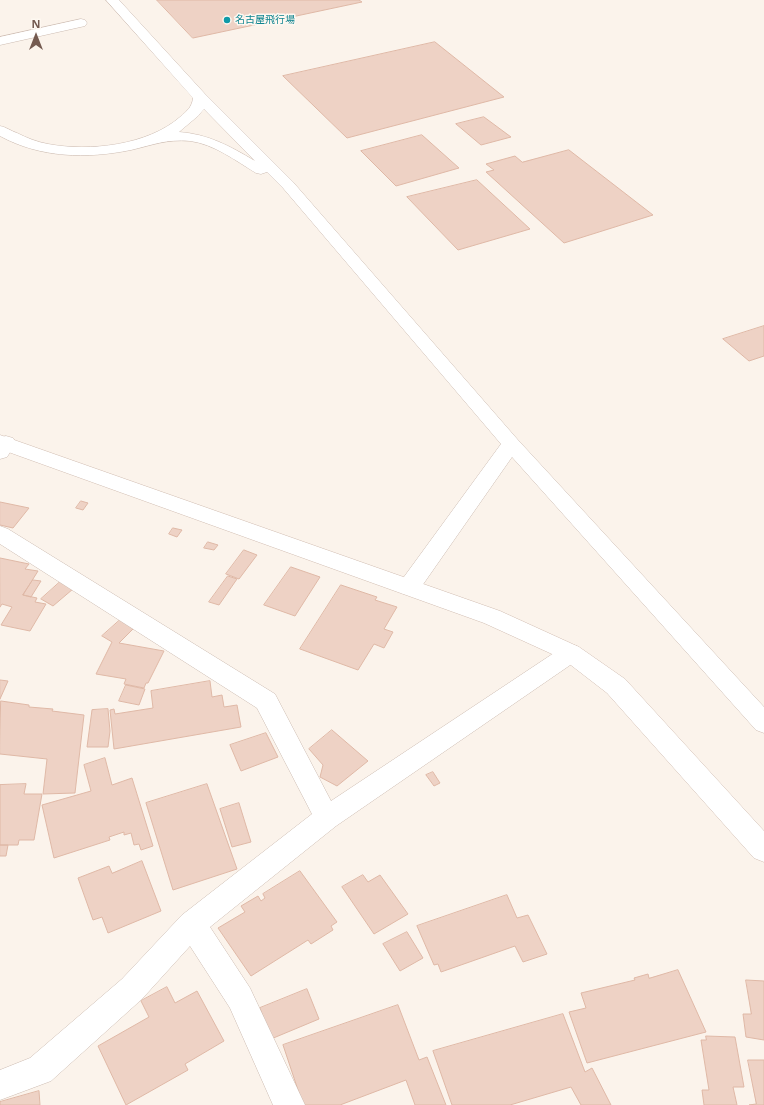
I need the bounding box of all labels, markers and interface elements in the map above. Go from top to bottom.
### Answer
place label: 名古屋飛行場 [235,14,295,26]
marker: 名古屋飛行場 [222,15,232,25]
north arrow [16,16,56,56]
text: N [32,16,40,31]

